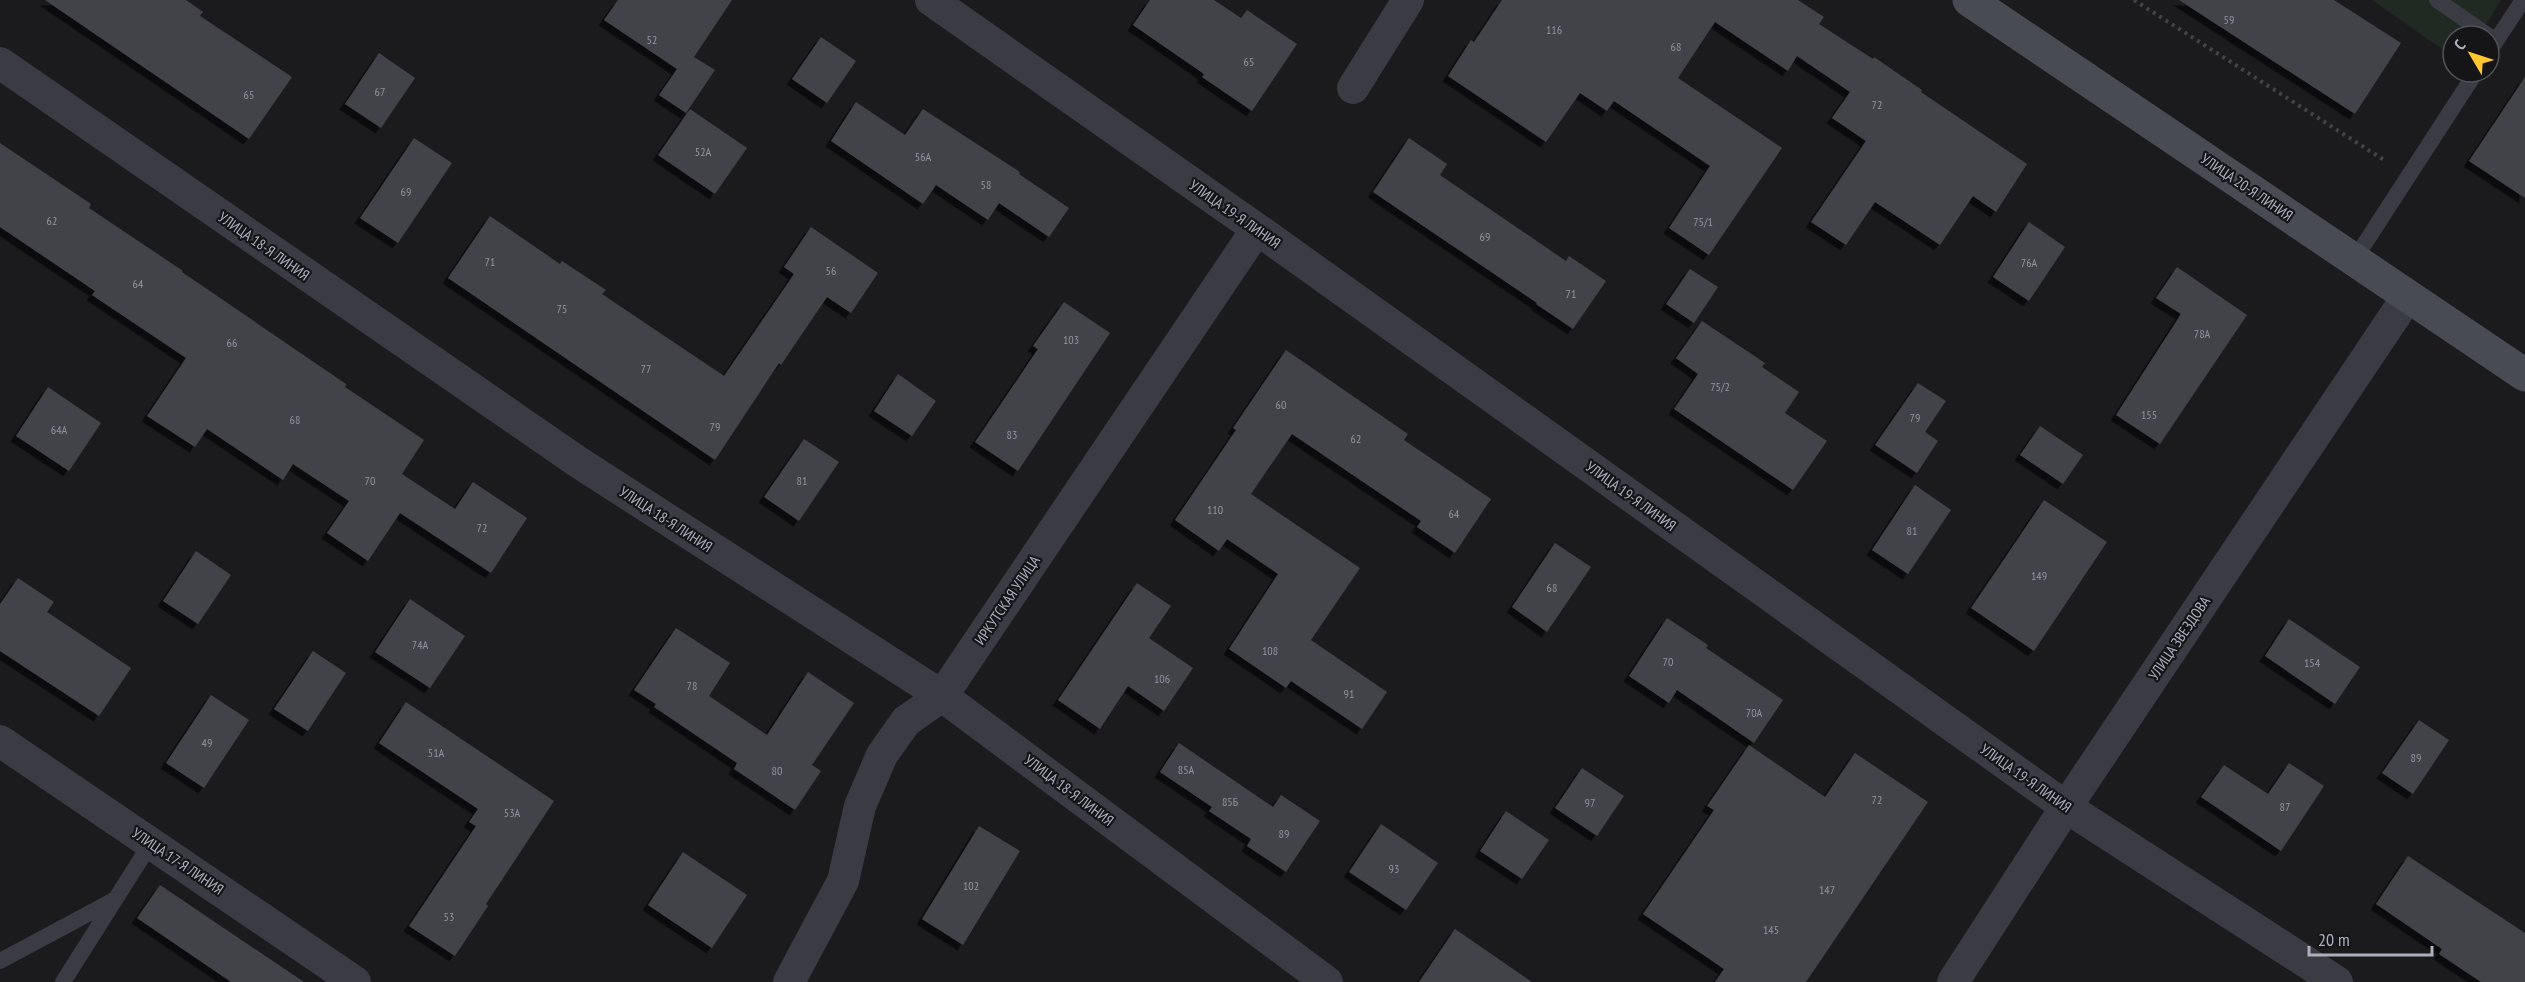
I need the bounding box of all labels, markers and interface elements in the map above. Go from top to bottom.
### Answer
house number: 59 [2224,12,2234,27]
house number: 116 [1546,22,1562,37]
north arrow [2441,24,2501,84]
house number: 52 [647,32,657,47]
text: С [2449,35,2470,54]
house number: 68 [1671,39,1681,54]
house number: 65 [1244,54,1254,69]
house number: 67 [375,84,385,99]
house number: 65 [244,87,254,102]
house number: 72 [1872,97,1882,112]
house number: 52А [695,144,712,159]
house number: 56А [915,149,932,164]
street label: УЛИЦА 20-Я ЛИНИЯ [2197,149,2297,225]
street label: УЛИЦА 19-Я ЛИНИЯ [1186,176,1284,252]
house number: 58 [981,177,991,192]
house number: 69 [401,184,411,199]
street label: УЛИЦА 18-Я ЛИНИЯ [215,208,313,284]
house number: 62 [47,213,57,228]
house number: 75/1 [1693,214,1713,229]
house number: 69 [1480,229,1490,244]
house number: 71 [485,254,495,269]
house number: 76А [2021,255,2038,270]
house number: 56 [826,263,836,278]
house number: 64 [133,276,144,291]
house number: 71 [1566,286,1576,301]
house number: 75 [557,301,567,316]
house number: 78А [2194,326,2211,341]
house number: 103 [1063,332,1079,347]
house number: 66 [227,335,237,350]
house number: 77 [641,361,651,376]
house number: 75/2 [1710,379,1730,394]
house number: 60 [1276,397,1286,412]
house number: 155 [2141,407,2157,422]
house number: 79 [1910,410,1920,425]
house number: 68 [290,412,300,427]
house number: 79 [710,419,720,434]
house number: 64А [51,422,68,437]
house number: 83 [1007,427,1017,442]
house number: 62 [1351,431,1361,446]
street label: УЛИЦА 19-Я ЛИНИЯ [1582,457,1680,535]
house number: 70 [365,473,375,488]
house number: 81 [797,473,807,488]
street label: УЛИЦА 18-Я ЛИНИЯ [616,482,716,556]
house number: 110 [1207,502,1223,517]
house number: 64 [1449,506,1460,521]
house number: 72 [477,520,487,535]
house number: 81 [1907,523,1917,538]
street label: ИРКУТСКАЯ УЛИЦА [970,551,1044,648]
house number: 149 [2031,568,2047,583]
house number: 68 [1547,580,1557,595]
street label: УЛИЦА ЗВЕЗДОВА [2144,592,2215,684]
house number: 74А [412,637,429,652]
house number: 108 [1262,643,1278,658]
house number: 70 [1663,654,1673,669]
house number: 154 [2304,655,2321,670]
house number: 106 [1154,671,1170,686]
house number: 78 [687,678,697,693]
house number: 91 [1344,686,1354,701]
house number: 70А [1746,705,1763,720]
house number: 49 [202,735,212,750]
street label: УЛИЦА 19-Я ЛИНИЯ [1977,740,2075,816]
house number: 51А [428,745,445,760]
street label: УЛИЦА 18-Я ЛИНИЯ [1021,750,1117,830]
house number: 89 [2411,750,2421,765]
house number: 85А [1178,762,1195,777]
house number: 80 [772,763,782,778]
house number: 72 [1872,792,1882,807]
house number: 85Б [1222,794,1238,809]
house number: 97 [1585,795,1595,810]
house number: 87 [2280,799,2290,814]
house number: 53А [504,805,521,820]
street label: УЛИЦА 17-Я ЛИНИЯ [129,823,227,899]
house number: 89 [1279,826,1289,841]
house number: 93 [1389,861,1399,876]
house number: 102 [963,878,979,893]
house number: 147 [1819,882,1835,897]
house number: 53 [444,909,454,924]
scale bar [2309,919,2432,957]
house number: 145 [1763,922,1779,937]
text: 20 m [2318,928,2350,951]

